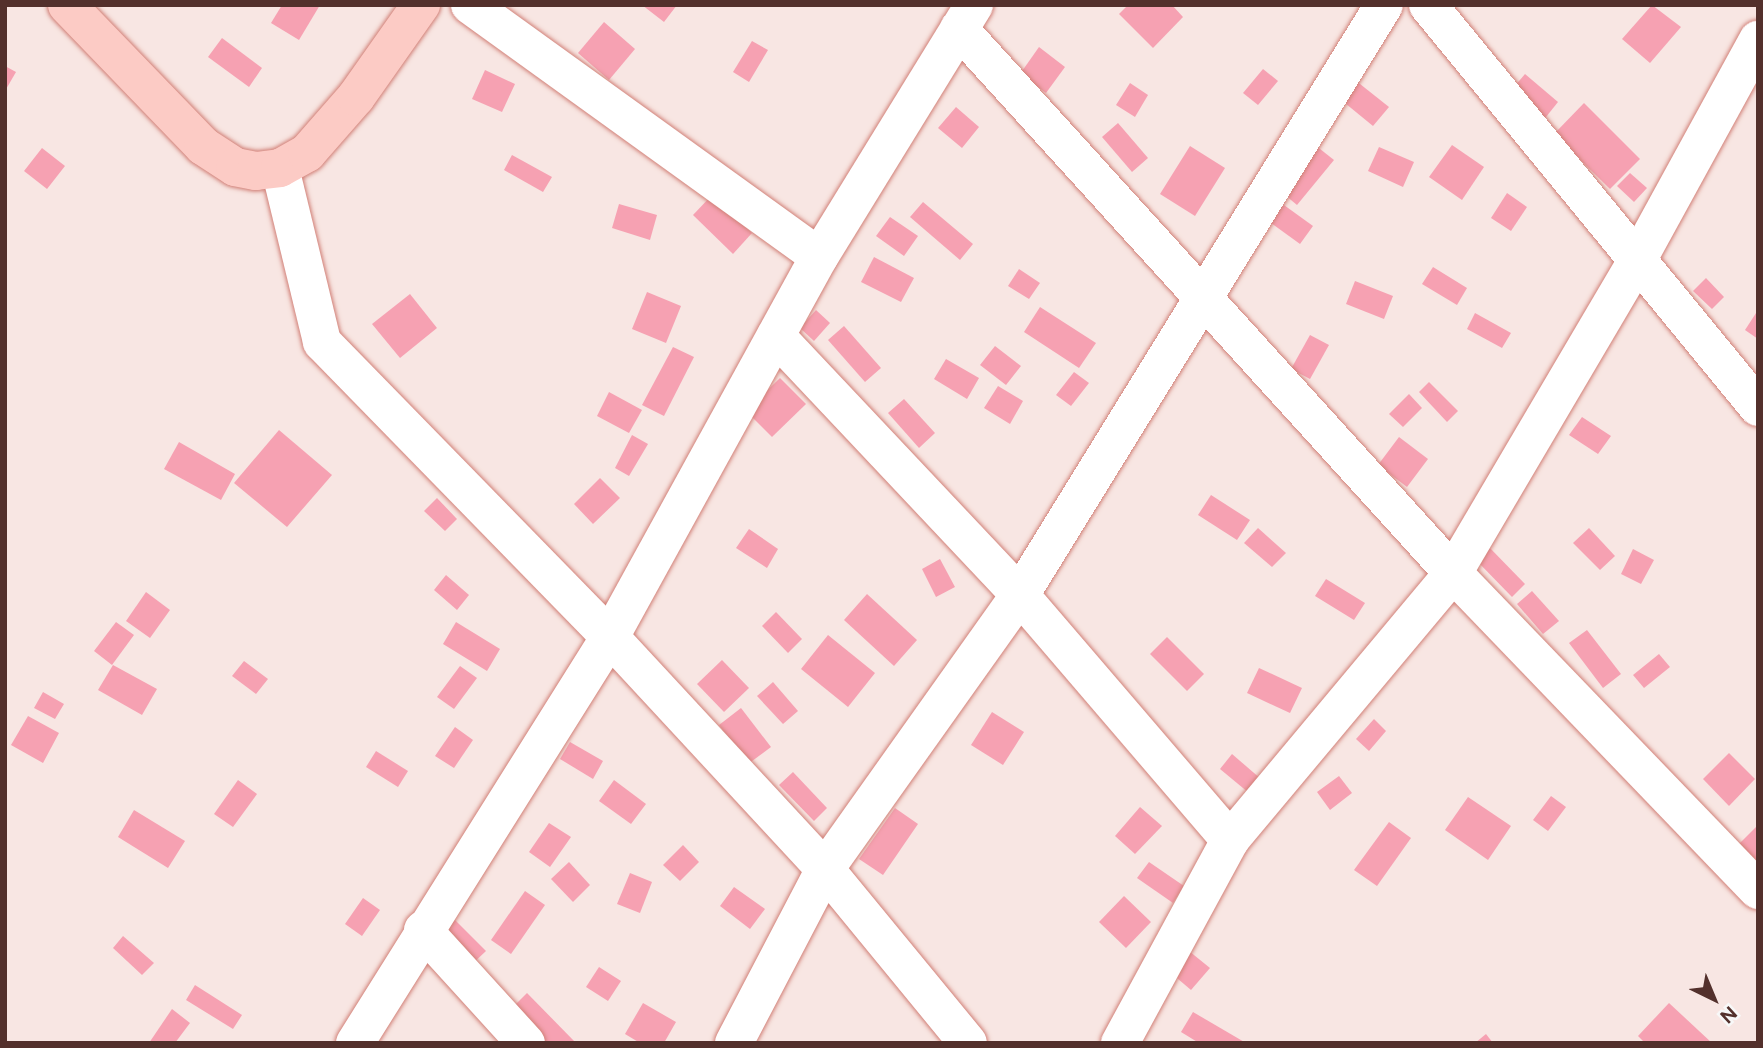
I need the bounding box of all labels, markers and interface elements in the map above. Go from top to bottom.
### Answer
north arrow [1679,964,1749,1034]
text: N [1715,1001,1742,1028]

